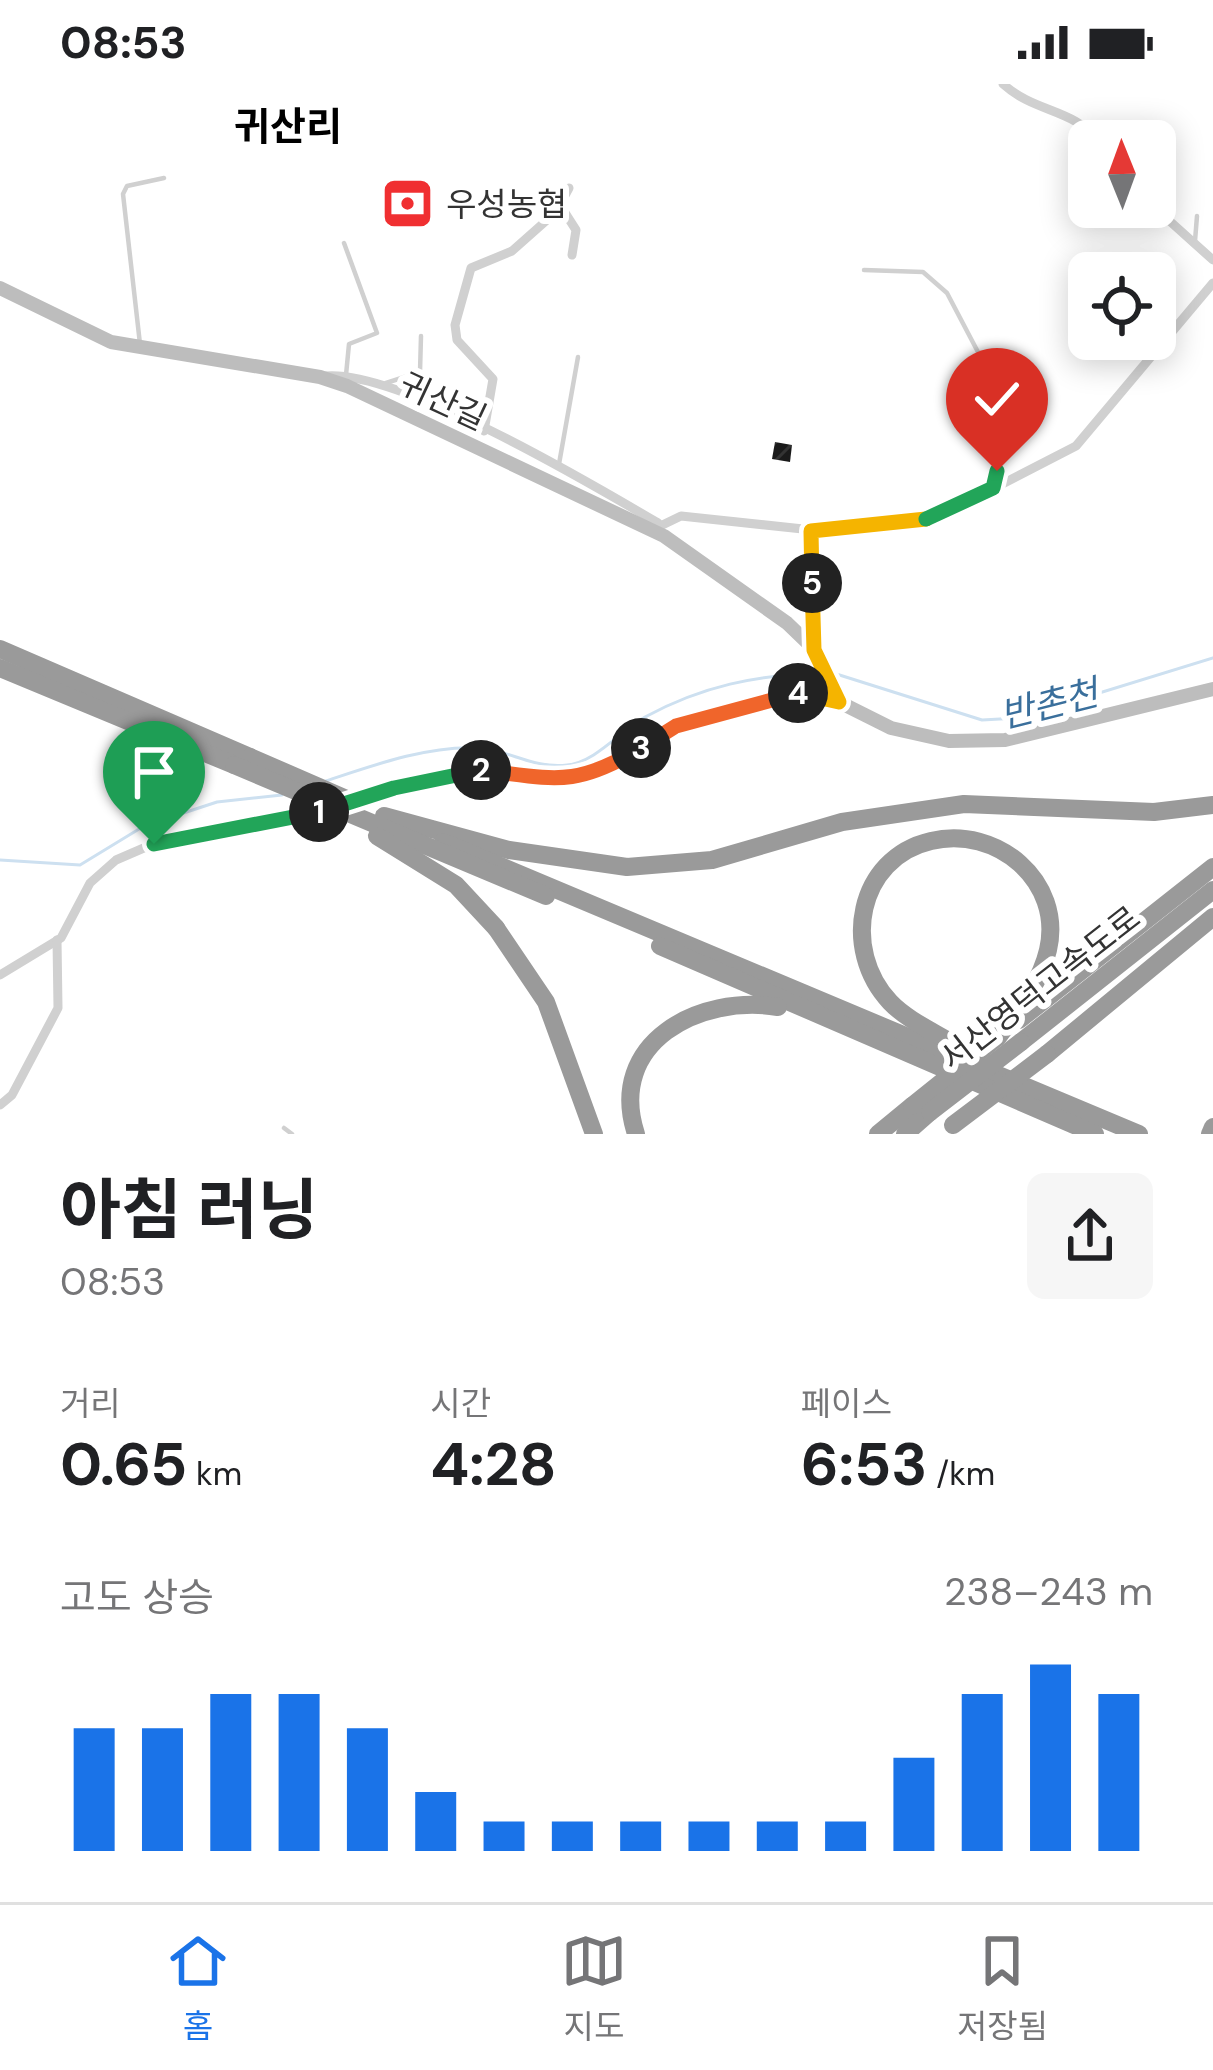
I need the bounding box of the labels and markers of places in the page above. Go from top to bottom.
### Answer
bank icon: 우성농협 [379,176,435,232]
place label: 우성농협 [446,183,567,226]
pin [946,348,1048,471]
pin: 5 [782,553,842,613]
pin: 4 [768,663,828,723]
pin: 3 [611,718,671,778]
pin [103,721,205,844]
pin: 2 [451,740,511,800]
pin: 1 [289,782,349,842]

